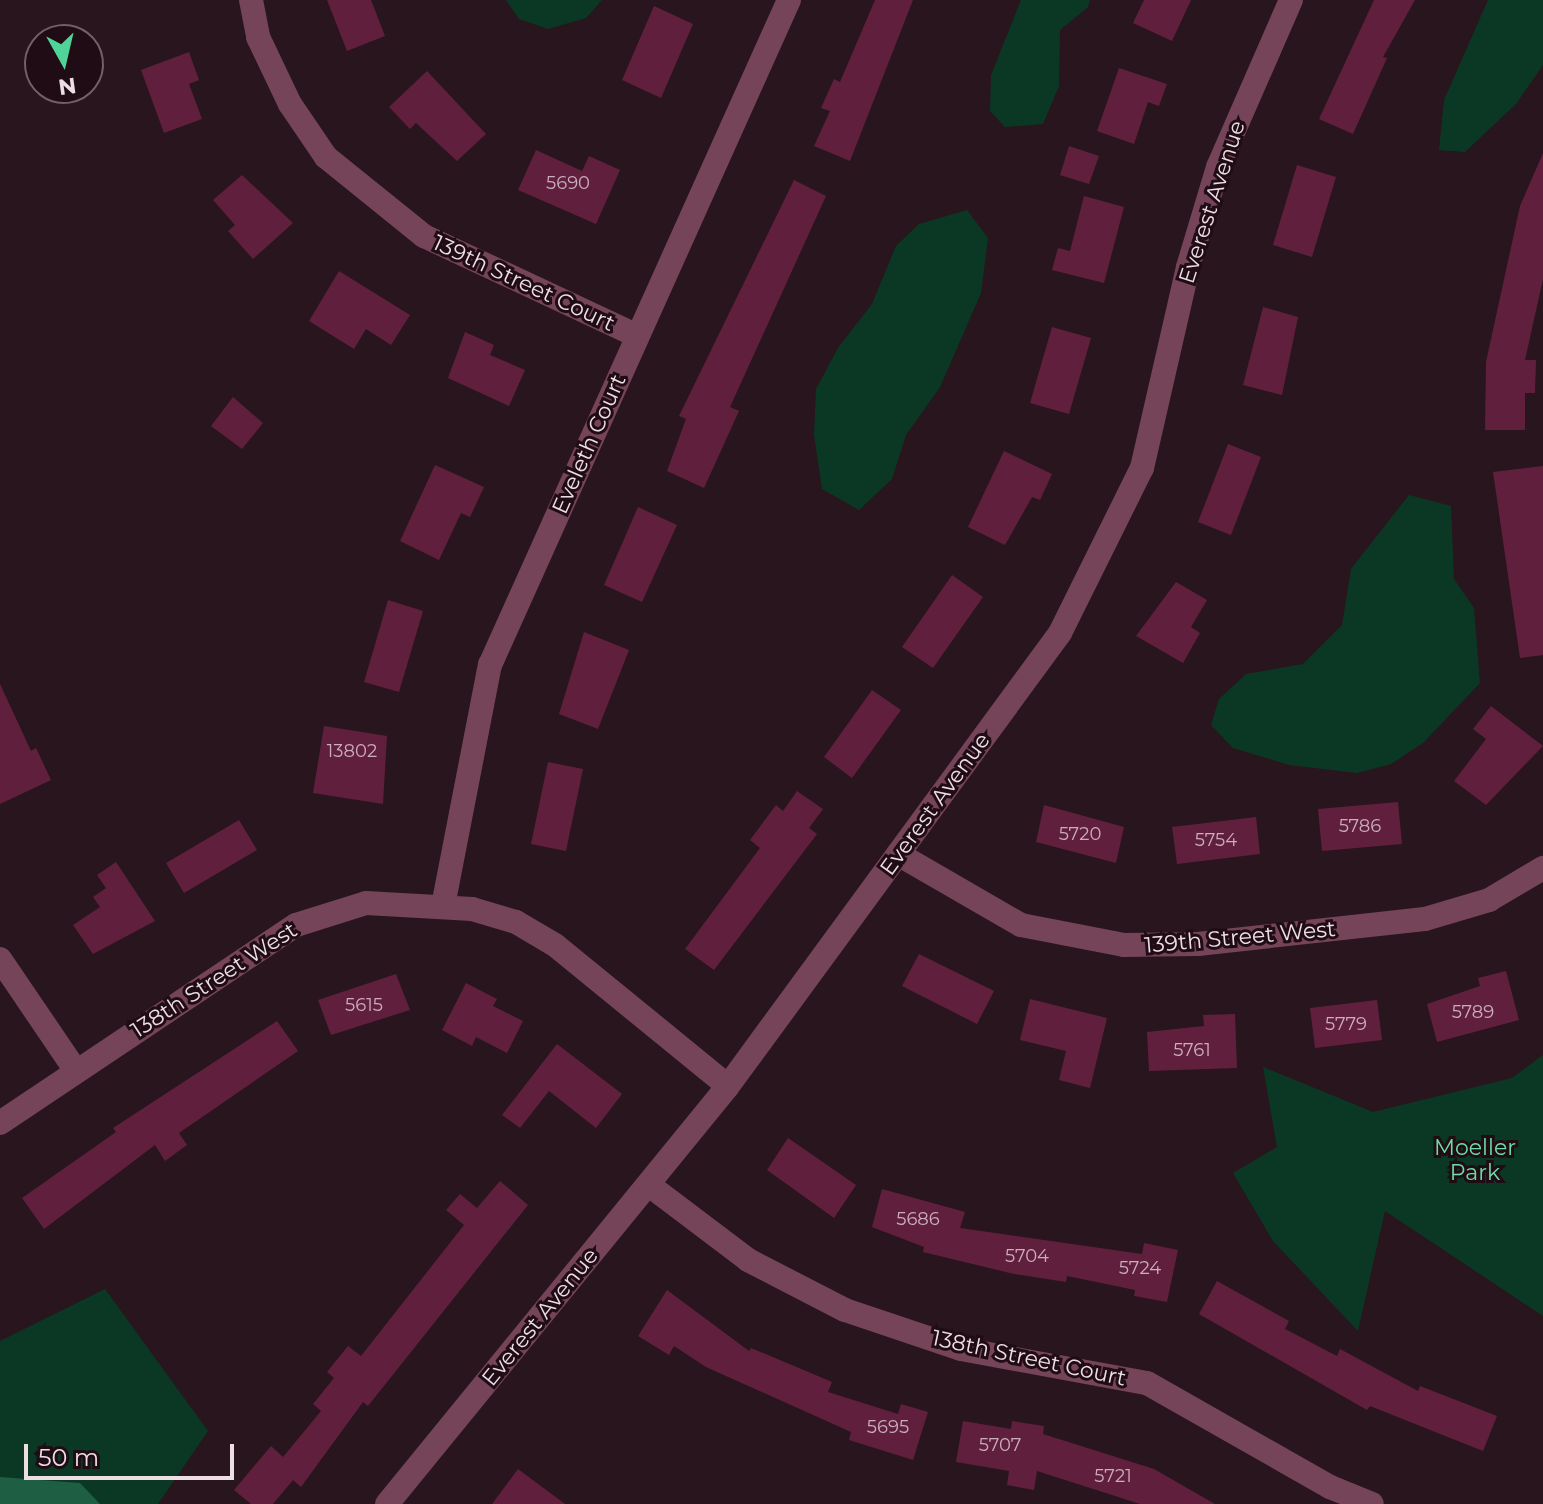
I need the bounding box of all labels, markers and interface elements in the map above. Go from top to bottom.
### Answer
north arrow [24,24,104,104]
text: N [56,72,78,101]
street label: Everest Avenue [1173,117,1251,287]
house number: 5690 [546,172,590,194]
street label: 139th Street Court [429,229,619,337]
street label: Eveleth Court [546,370,632,518]
street label: Everest Avenue [874,728,996,880]
house number: 13802 [327,740,377,762]
house number: 5786 [1339,815,1381,837]
house number: 5720 [1059,823,1101,845]
house number: 5754 [1195,829,1237,851]
street label: 139th Street West [1143,915,1337,959]
street label: 138th Street West [126,917,302,1043]
house number: 5615 [345,994,383,1016]
house number: 5789 [1452,1001,1494,1023]
house number: 5779 [1325,1013,1367,1035]
house number: 5761 [1173,1039,1211,1061]
park label: Moeller Park [1434,1134,1516,1186]
house number: 5686 [896,1208,940,1230]
street label: Everest Avenue [476,1243,604,1391]
house number: 5704 [1005,1245,1049,1267]
house number: 5724 [1119,1257,1161,1279]
street label: 138th Street Court [929,1325,1129,1391]
house number: 5695 [867,1416,909,1438]
scale bar [28,1428,238,1478]
house number: 5707 [979,1434,1021,1456]
text: 50 m [38,1443,99,1472]
house number: 5721 [1094,1465,1132,1487]

